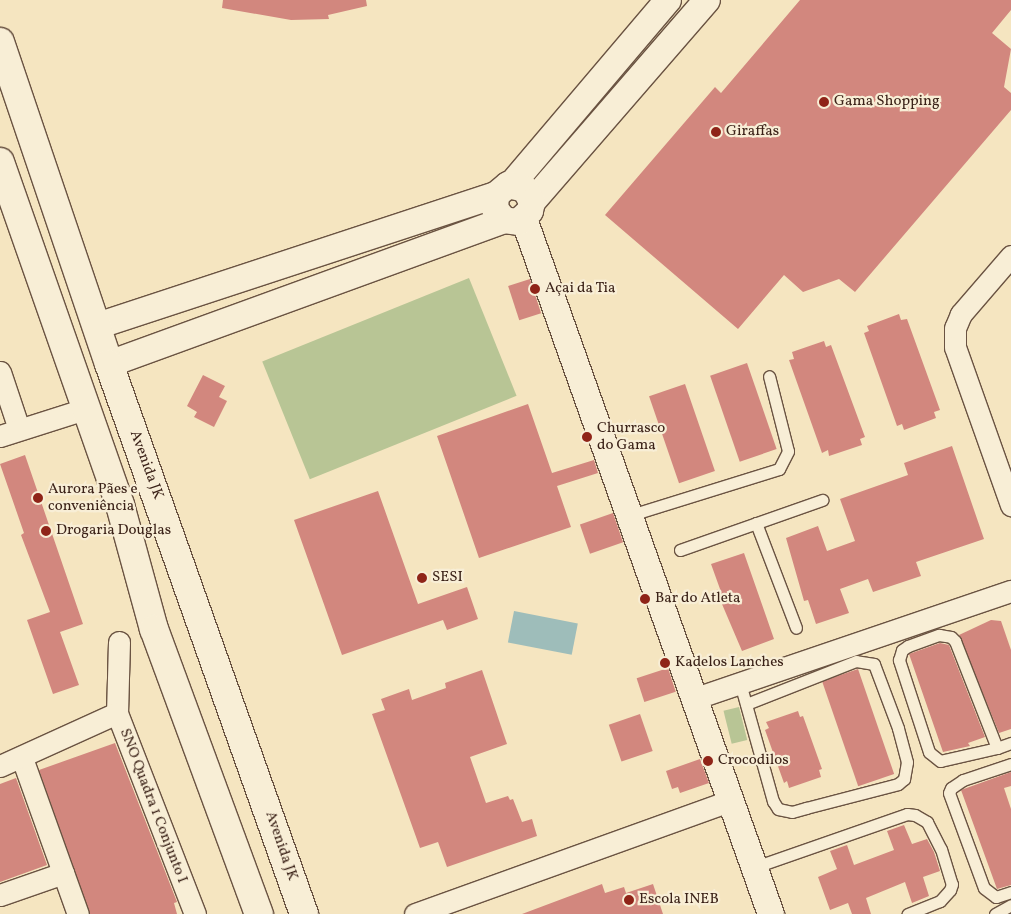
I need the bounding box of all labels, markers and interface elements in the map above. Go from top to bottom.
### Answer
place label: Gama Shopping [834,93,940,111]
marker: Gama Shopping [818,96,830,108]
place label: Giraffas [726,123,779,141]
marker: Giraffas [710,126,722,138]
place label: Açai da Tia [545,280,616,298]
marker: Açai da Tia [529,283,541,295]
place label: Churrasco do Gama [597,419,665,454]
street label: Avenida JK [125,428,167,502]
marker: Churrasco do Gama [581,431,593,443]
place label: Aurora Pães e conveniência [48,480,138,515]
marker: Aurora Pães e conveniência [32,492,44,504]
place label: Drogaria Douglas [56,522,171,540]
marker: Drogaria Douglas [40,525,52,537]
place label: SESI [432,569,463,587]
marker: SESI [416,572,428,584]
place label: Bar do Atleta [655,590,740,608]
marker: Bar do Atleta [639,593,651,605]
place label: Kadelos Lanches [675,654,784,672]
marker: Kadelos Lanches [659,657,671,669]
street label: SNO Quadra 1 Conjunto I [115,726,191,886]
place label: Crocodilos [718,752,789,770]
marker: Crocodilos [702,755,714,767]
street label: Avenida JK [261,809,301,883]
place label: Escola INEB [639,891,719,909]
marker: Escola INEB [623,894,635,906]

